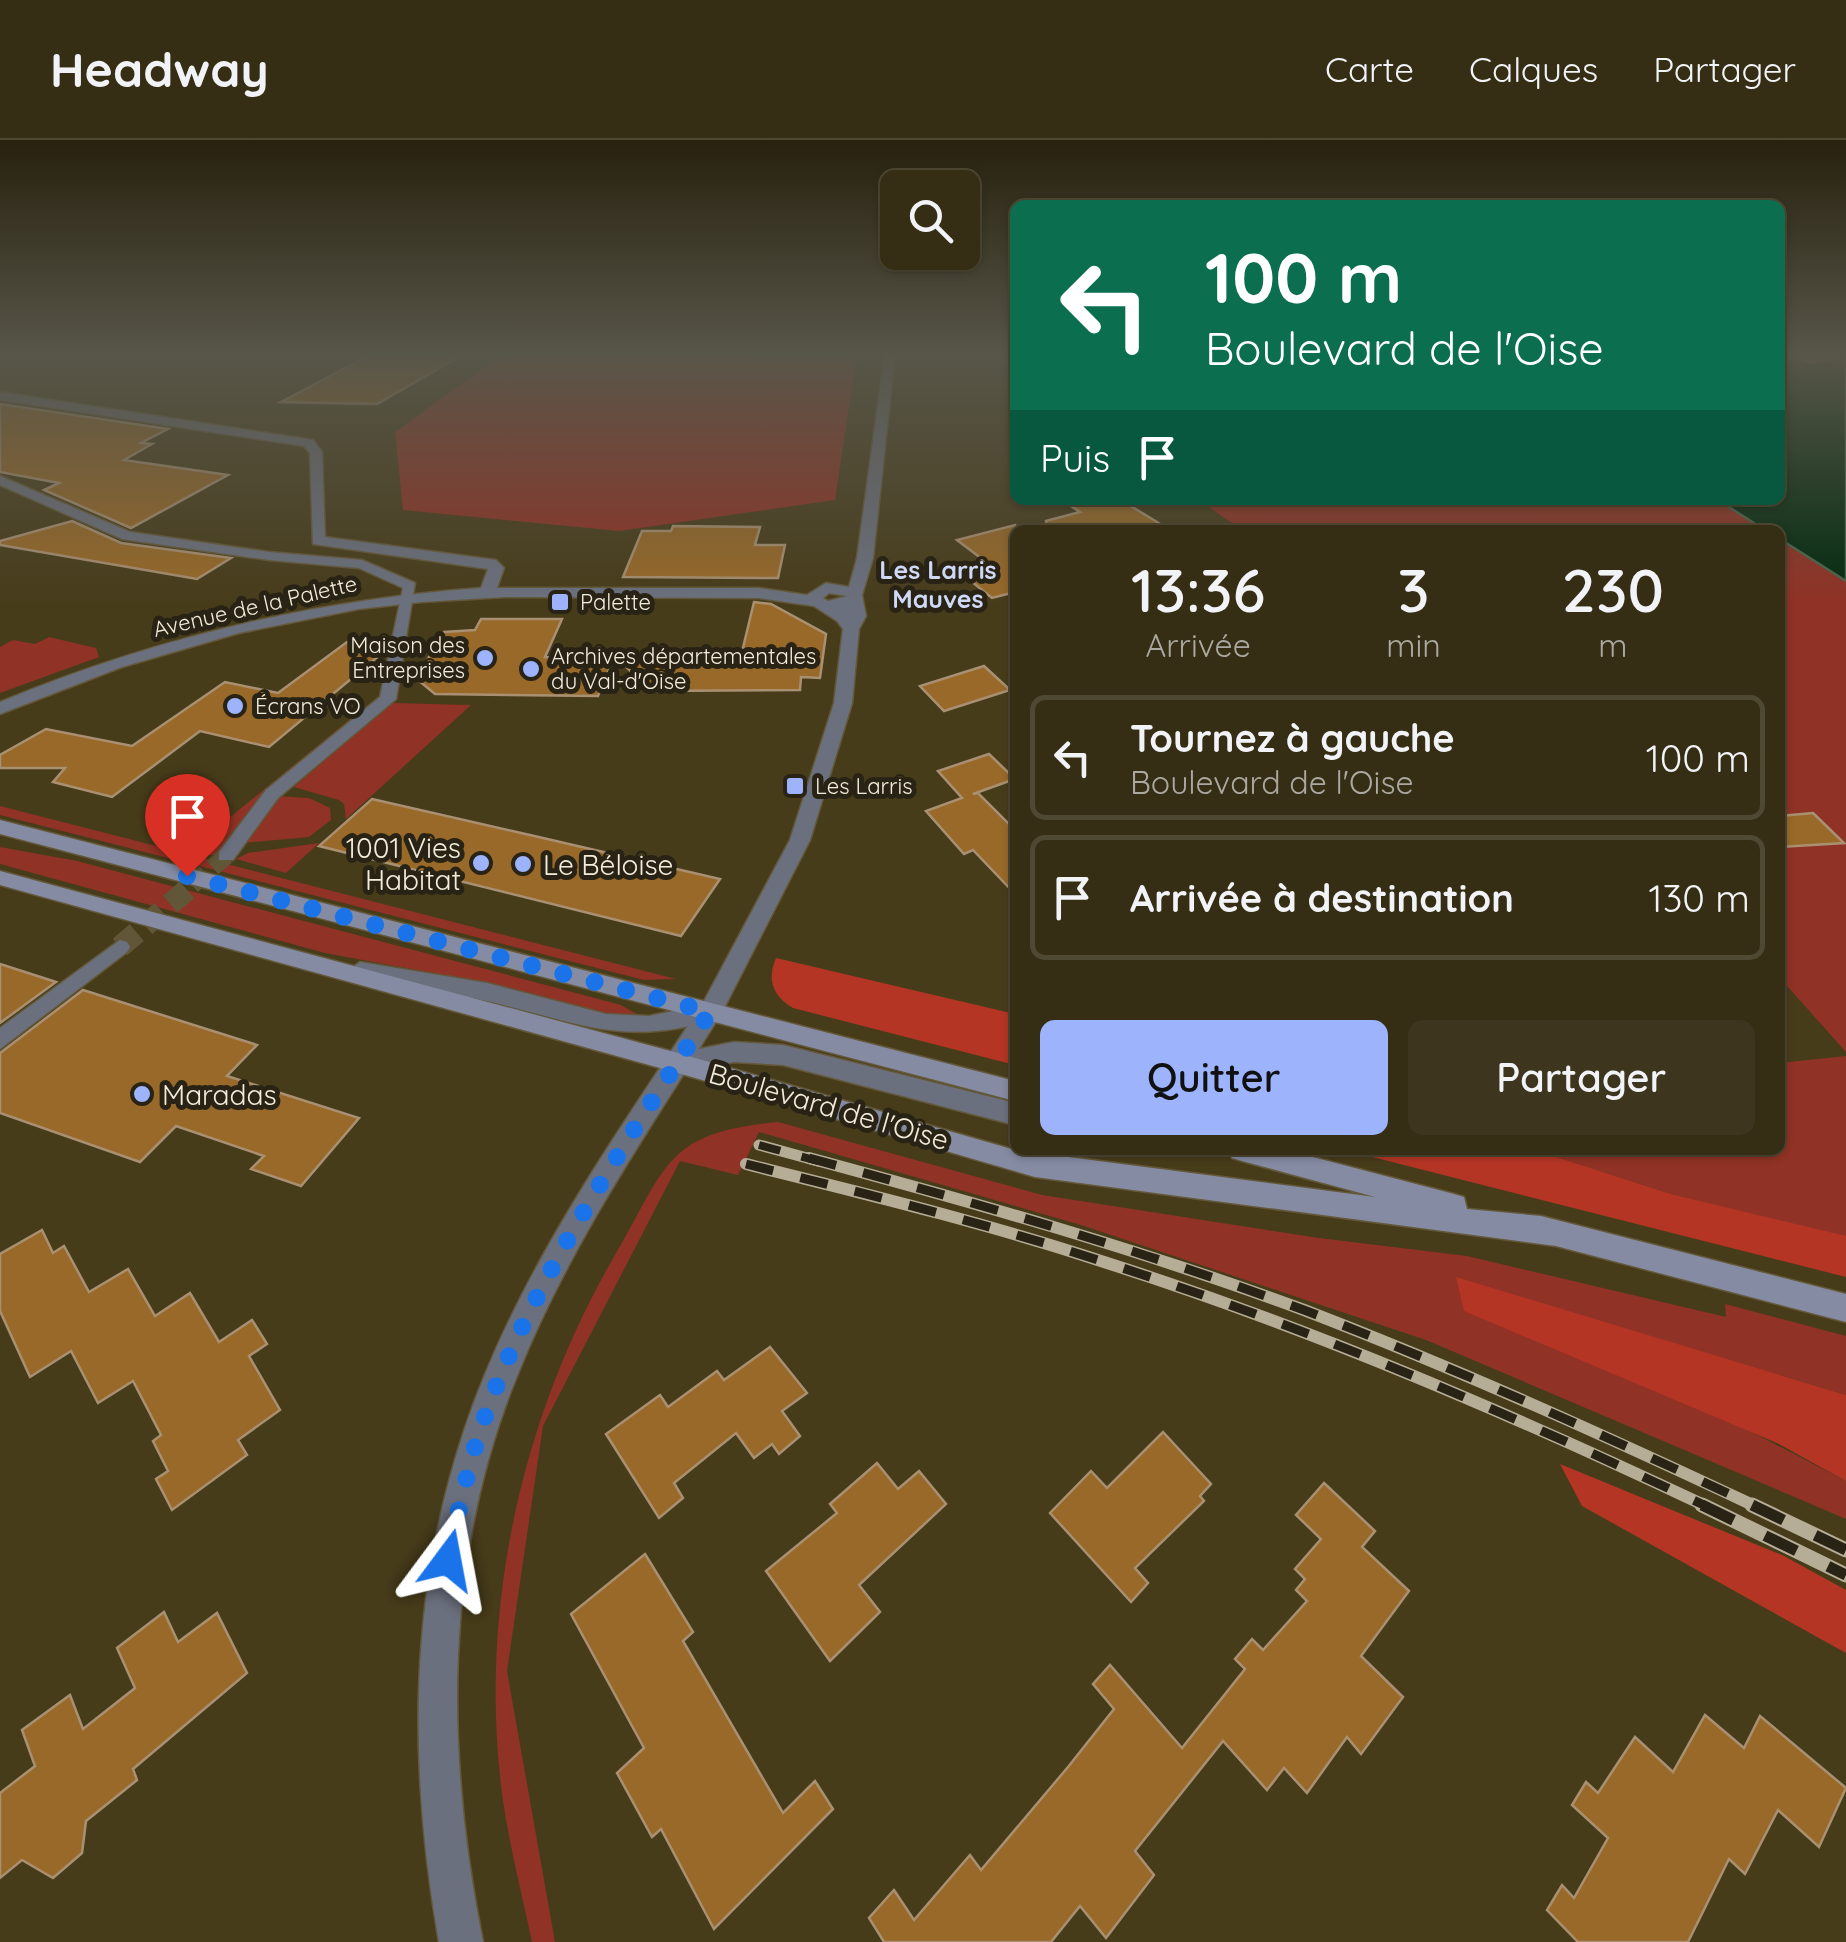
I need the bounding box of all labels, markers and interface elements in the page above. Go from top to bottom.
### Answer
text: Headway [50,39,269,99]
text: Carte [1325,47,1414,91]
text: Calques [1469,47,1598,91]
text: Partager [1653,47,1796,91]
map controls [880,170,980,270]
button: search [880,170,980,270]
text: 100 m [1205,233,1402,321]
icon: left [1040,240,1170,370]
text: Boulevard de l'Oise [1205,320,1604,376]
icon: arrive [1130,430,1185,485]
text: Puis [1040,434,1110,482]
text: 13:36 [1131,552,1265,627]
text: 3 [1398,552,1430,627]
text: 230 [1562,552,1664,627]
district label: Les Larris Mauves [879,554,997,614]
street label: Avenue de la Palette [150,569,360,643]
place label: Palette [580,588,651,616]
marker: Palette [549,591,571,613]
text: Arrivée [1146,625,1251,665]
text: min [1386,625,1441,665]
text: m [1598,625,1628,665]
place label: Maison des Entreprises [350,631,465,684]
place label: Archives départementales du Val-d'Oise [551,642,816,695]
marker: Maison des Entreprises [474,647,496,669]
marker: Archives départementales du Val-d'Oise [520,658,542,680]
place label: Écrans VO [255,692,361,720]
marker: Écrans VO [224,695,246,717]
text: Tournez à gauche [1130,714,1455,762]
icon: left [1045,730,1100,785]
text: 100 m [1646,734,1750,782]
text: Boulevard de l'Oise [1130,762,1414,802]
place label: Les Larris [815,772,912,800]
pin [145,774,230,877]
marker: Les Larris [784,775,806,797]
icon: arrive [160,789,215,844]
place label: 1001 Vies Habitat [346,830,461,897]
place label: Le Béloise [543,847,673,882]
marker: 1001 Vies Habitat [470,852,492,874]
marker: Le Béloise [512,853,534,875]
icon: arrive [1045,870,1100,925]
text: Arrivée à destination [1130,874,1514,922]
text: 130 m [1648,874,1750,922]
button: Quitter [1040,1020,1388,1135]
button: Partager [1408,1020,1755,1135]
street label: Boulevard de l'Oise [705,1055,953,1157]
place label: Maradas [162,1077,277,1112]
marker: Maradas [131,1083,153,1105]
position arrow [396,1508,500,1612]

